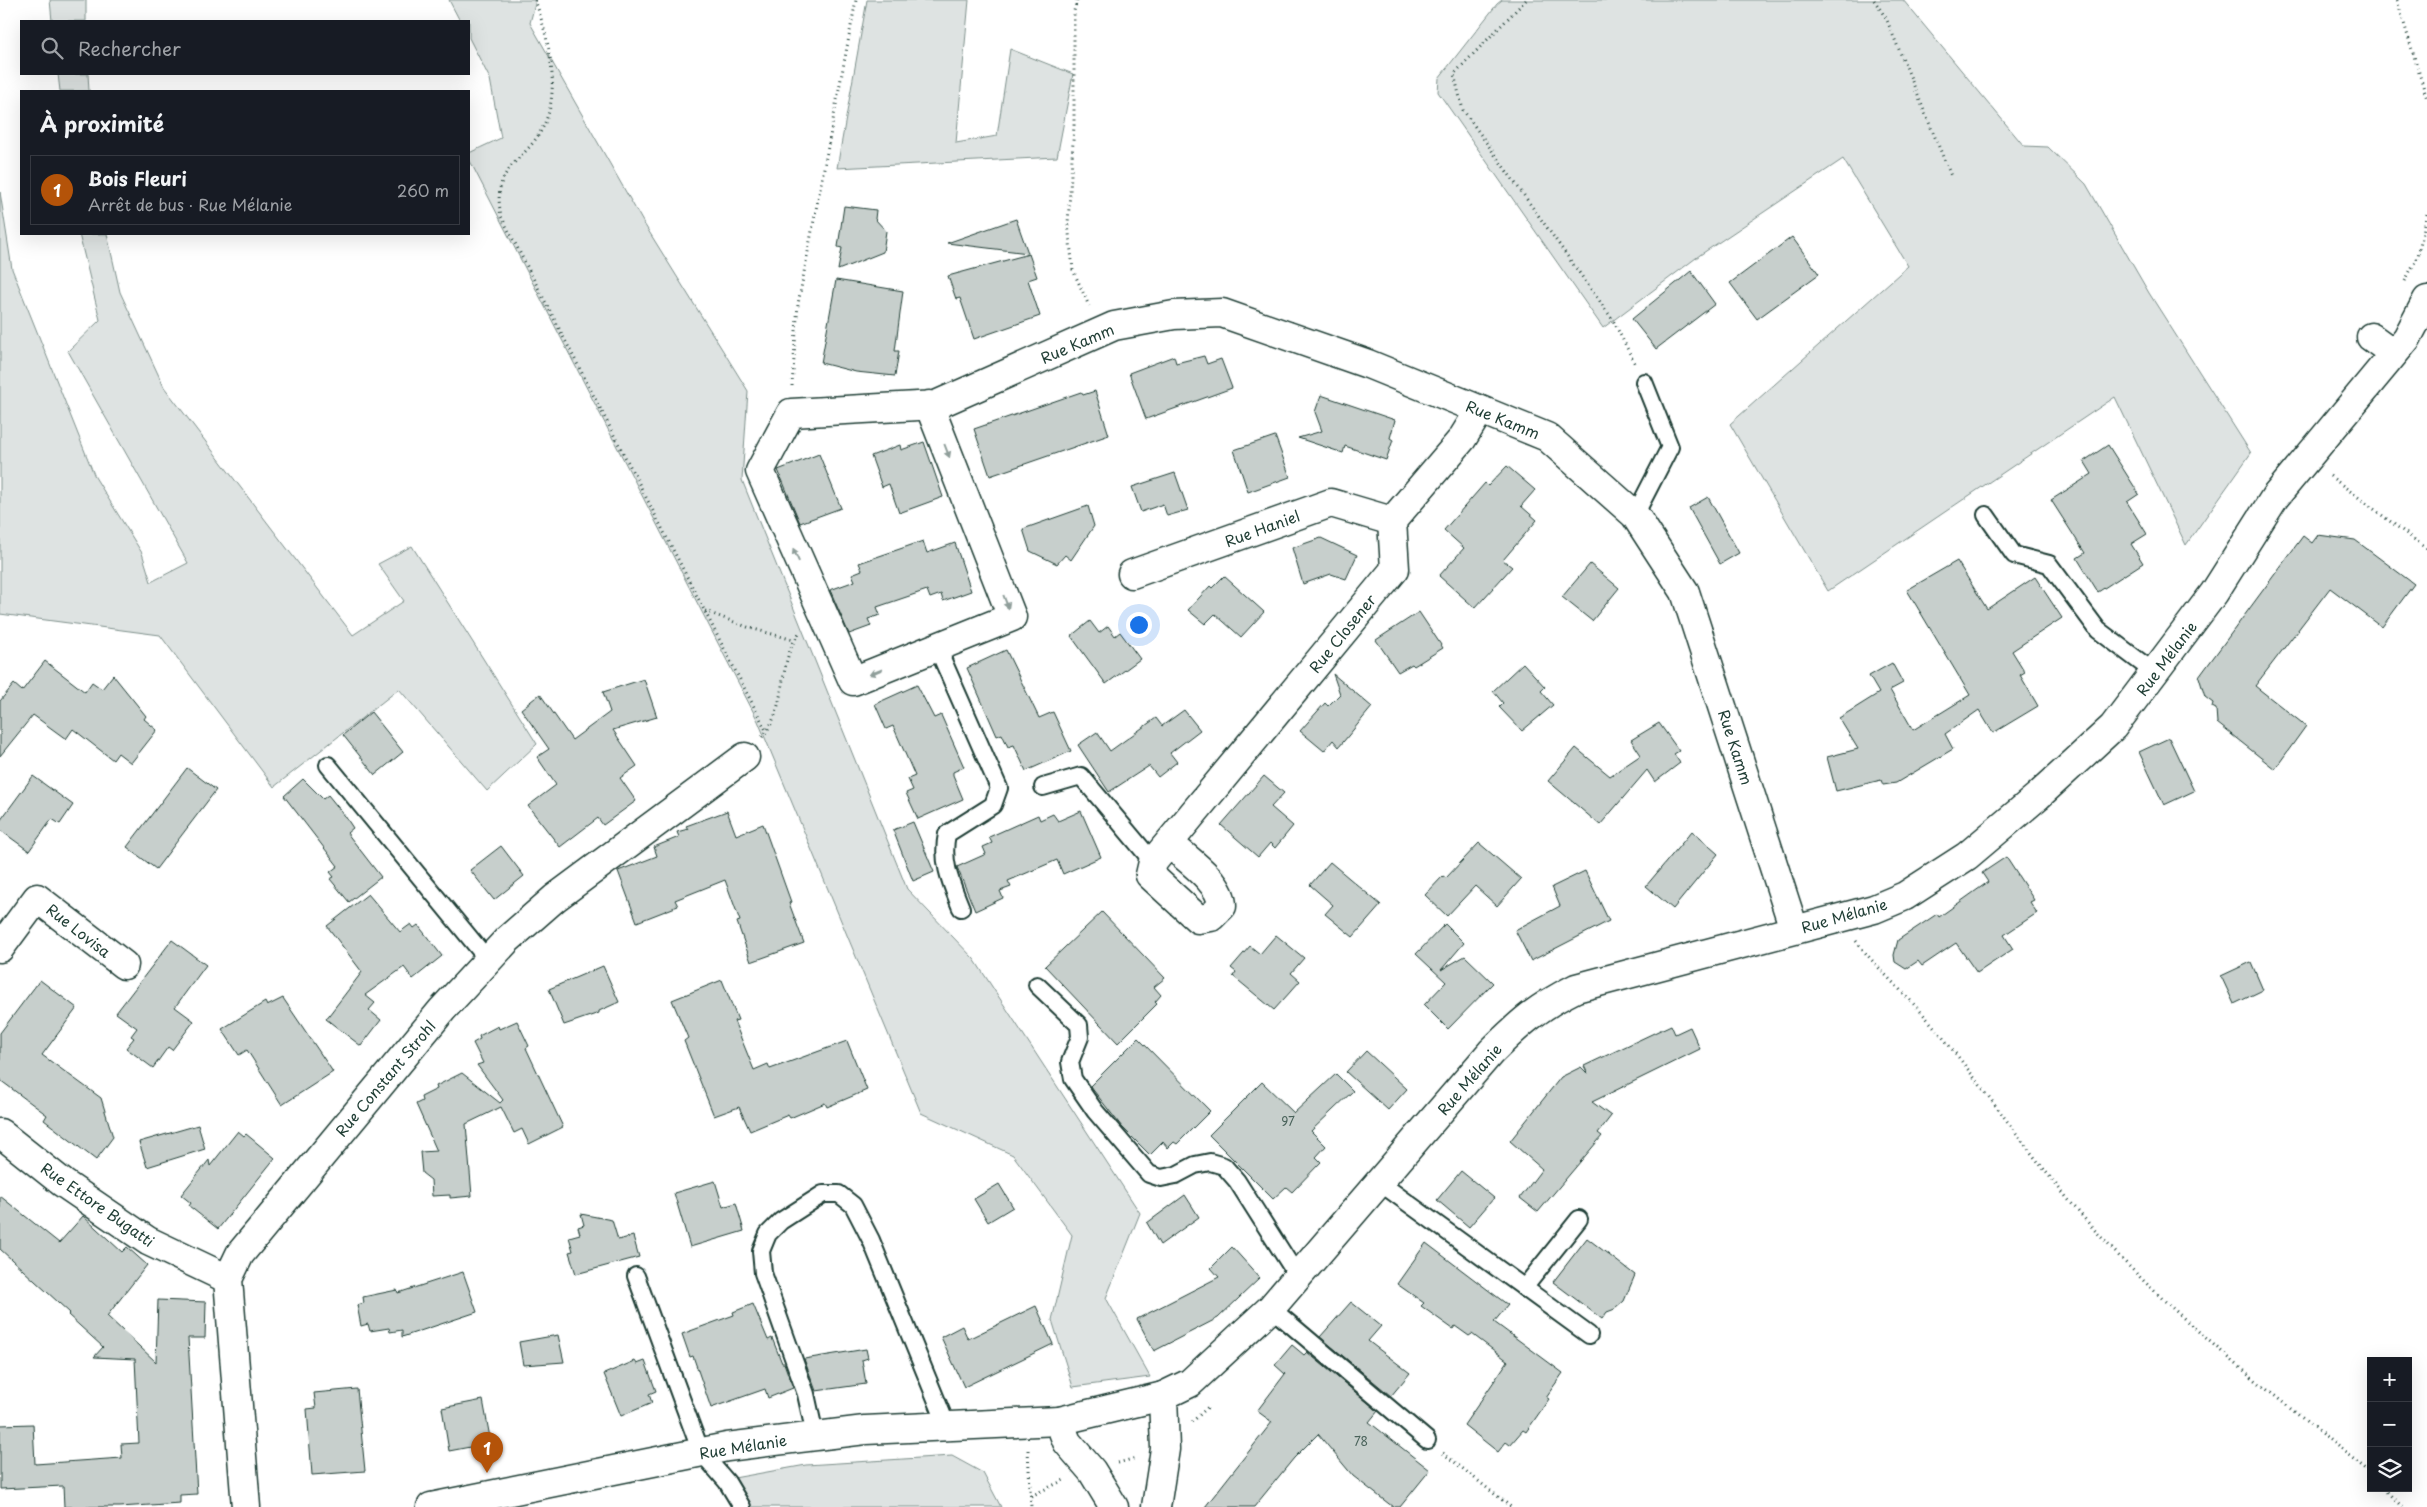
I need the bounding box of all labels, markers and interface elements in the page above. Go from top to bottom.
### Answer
search box [20,20,470,75]
icon: search [38,34,66,62]
text: Rechercher [78,34,181,62]
text: À proximité [40,107,164,139]
text: Bois Fleuri [88,164,187,192]
text: 1 [53,178,61,202]
text: 260 m [397,178,449,202]
text: Arrêt de bus · Rue Mélanie [88,192,293,216]
street label: Rue Kamm [1037,317,1117,369]
street label: Rue Kamm [1463,394,1543,444]
one-way arrow [943,444,951,458]
street label: Rue Haniel [1221,504,1303,552]
one-way arrow [792,548,800,562]
street label: Rue Closener [1303,589,1381,677]
one-way arrow [1002,595,1010,610]
your location [1126,612,1152,638]
street label: Rue Mélanie [2130,616,2202,700]
one-way arrow [869,668,883,676]
street label: Rue Kamm [1713,706,1759,788]
street label: Rue Mélanie [1798,892,1890,938]
street label: Rue Lovisa [42,897,117,963]
street label: Rue Constant Strohl [329,1015,441,1141]
street label: Rue Mélanie [1431,1038,1507,1120]
house number: 97 [1281,1112,1295,1130]
street label: Rue Ettore Bugatti [37,1156,159,1252]
map controls [2367,1357,2412,1492]
button: + [2367,1357,2412,1402]
button: − [2367,1402,2412,1447]
street label: Rue Mélanie [698,1428,788,1464]
pin: 1 [471,1432,503,1473]
house number: 78 [1354,1432,1368,1450]
button: layers [2367,1447,2412,1492]

